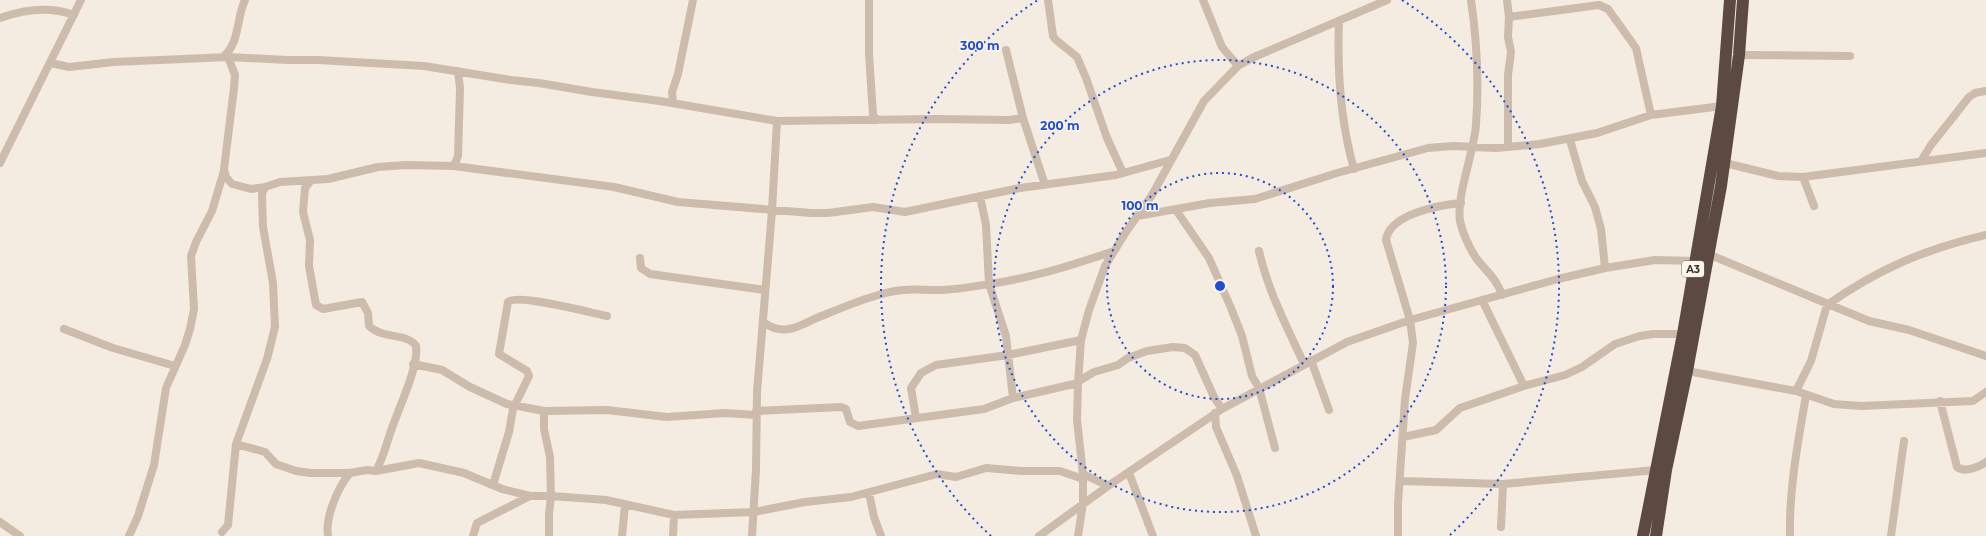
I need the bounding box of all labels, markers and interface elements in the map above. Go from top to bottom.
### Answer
text: 300 m [959,38,1000,53]
text: 200 m [1040,118,1080,133]
text: 100 m [1122,198,1158,213]
road number: A3 [1682,261,1704,277]
centre of rings [1213,279,1227,293]

